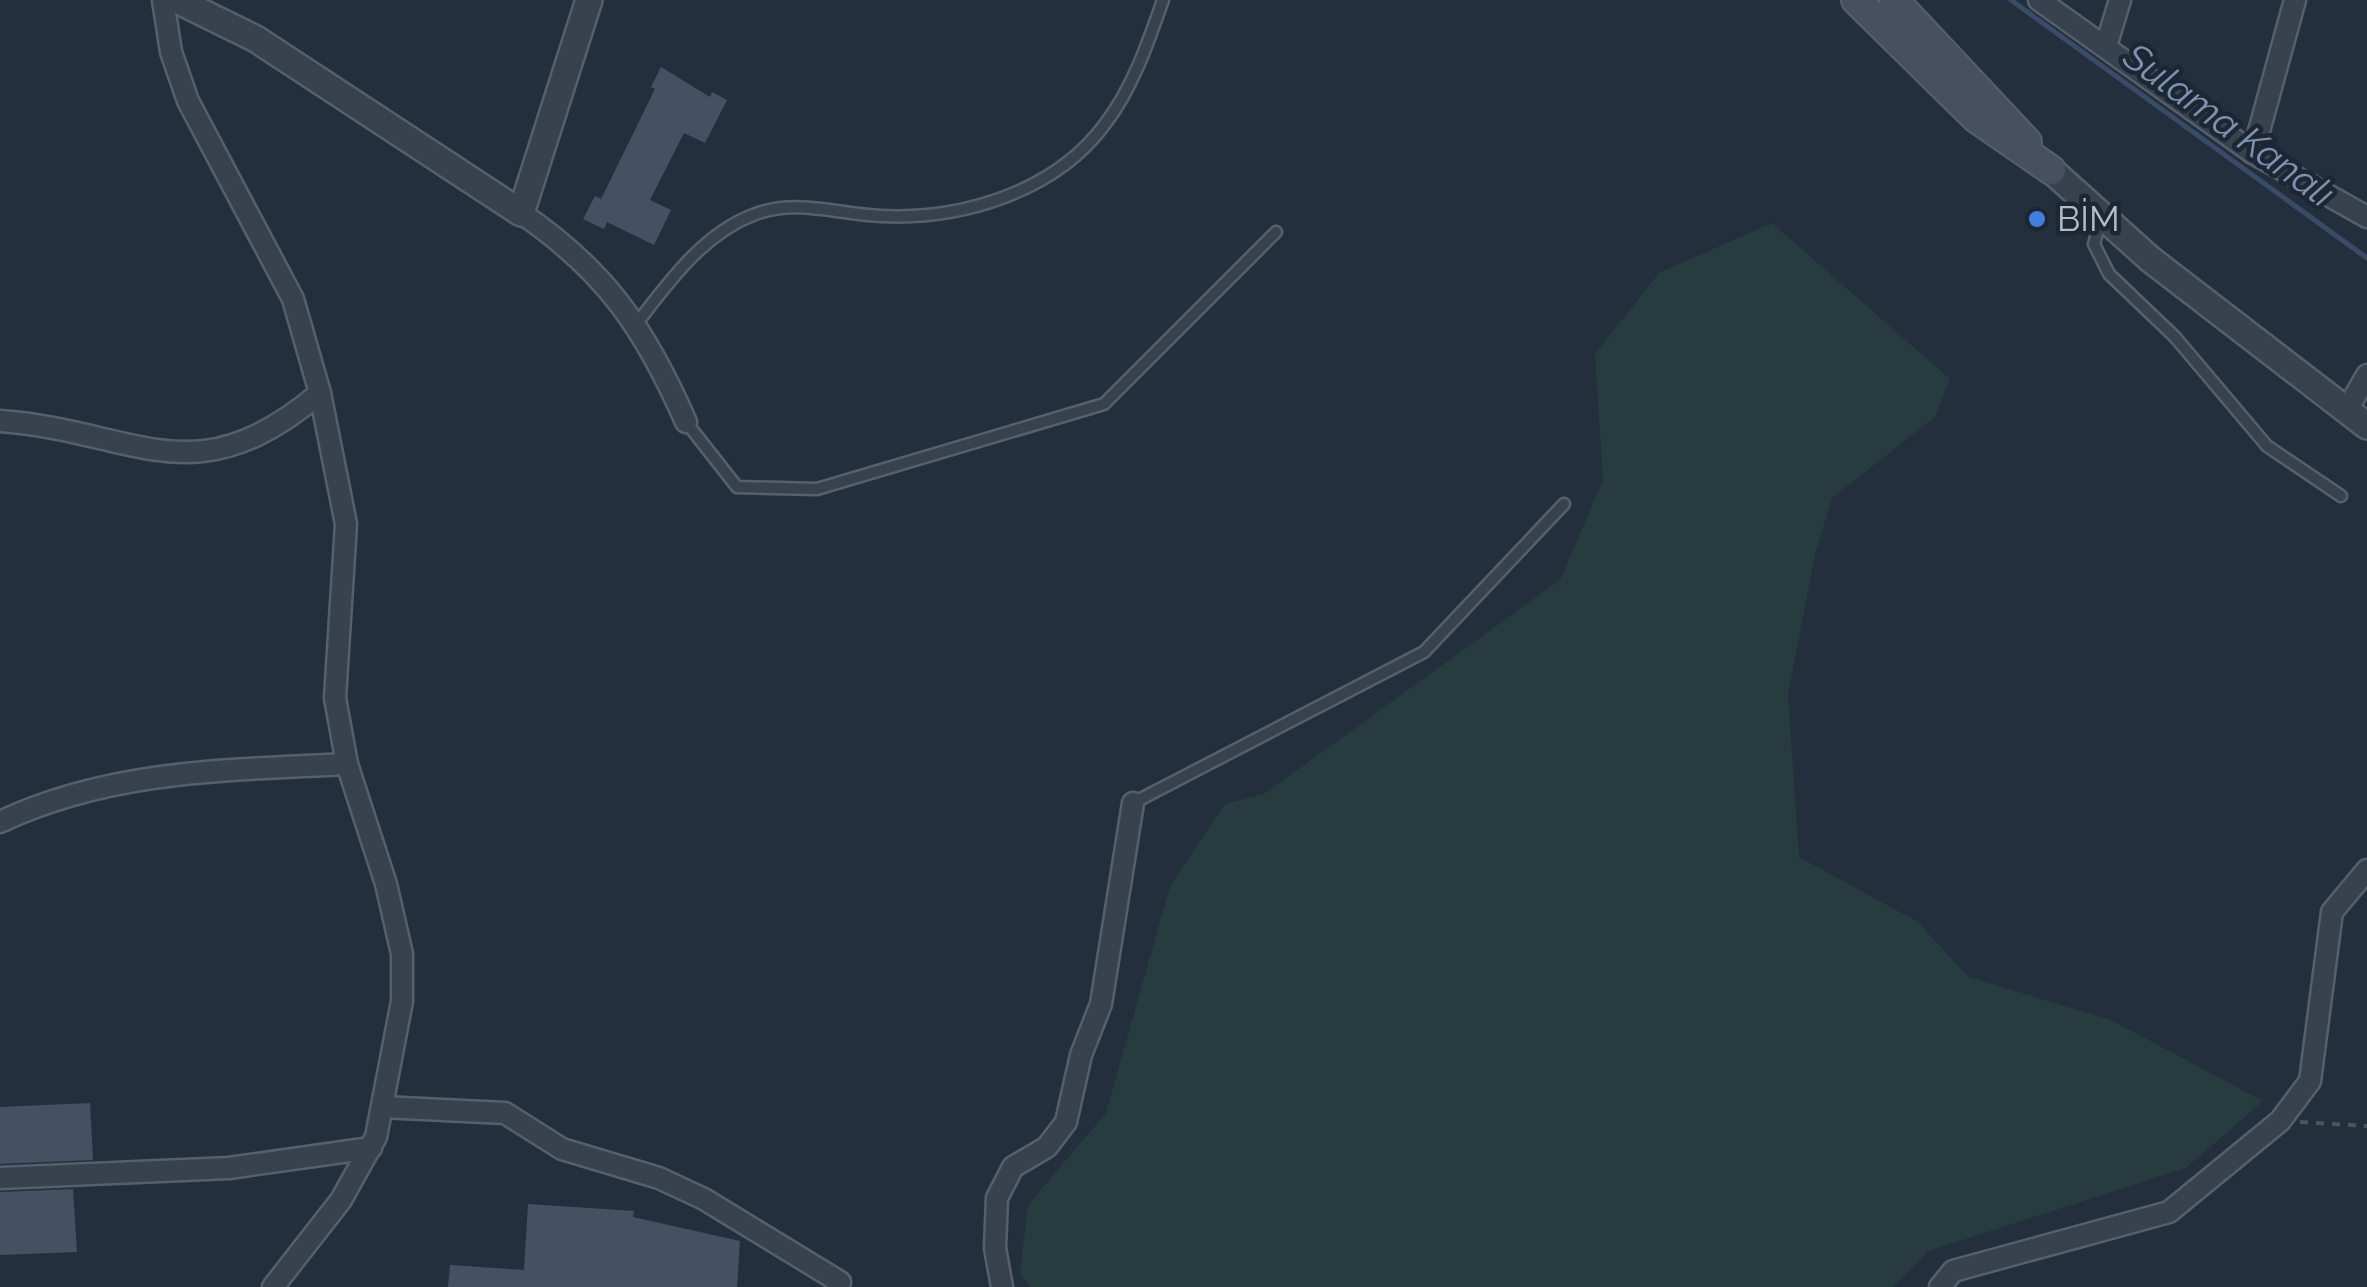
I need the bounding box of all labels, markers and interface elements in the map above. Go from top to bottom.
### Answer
water label: Sulama Kanalı [2115,33,2343,216]
place label: BİM [2057,198,2120,239]
marker: BİM [2026,208,2048,230]

